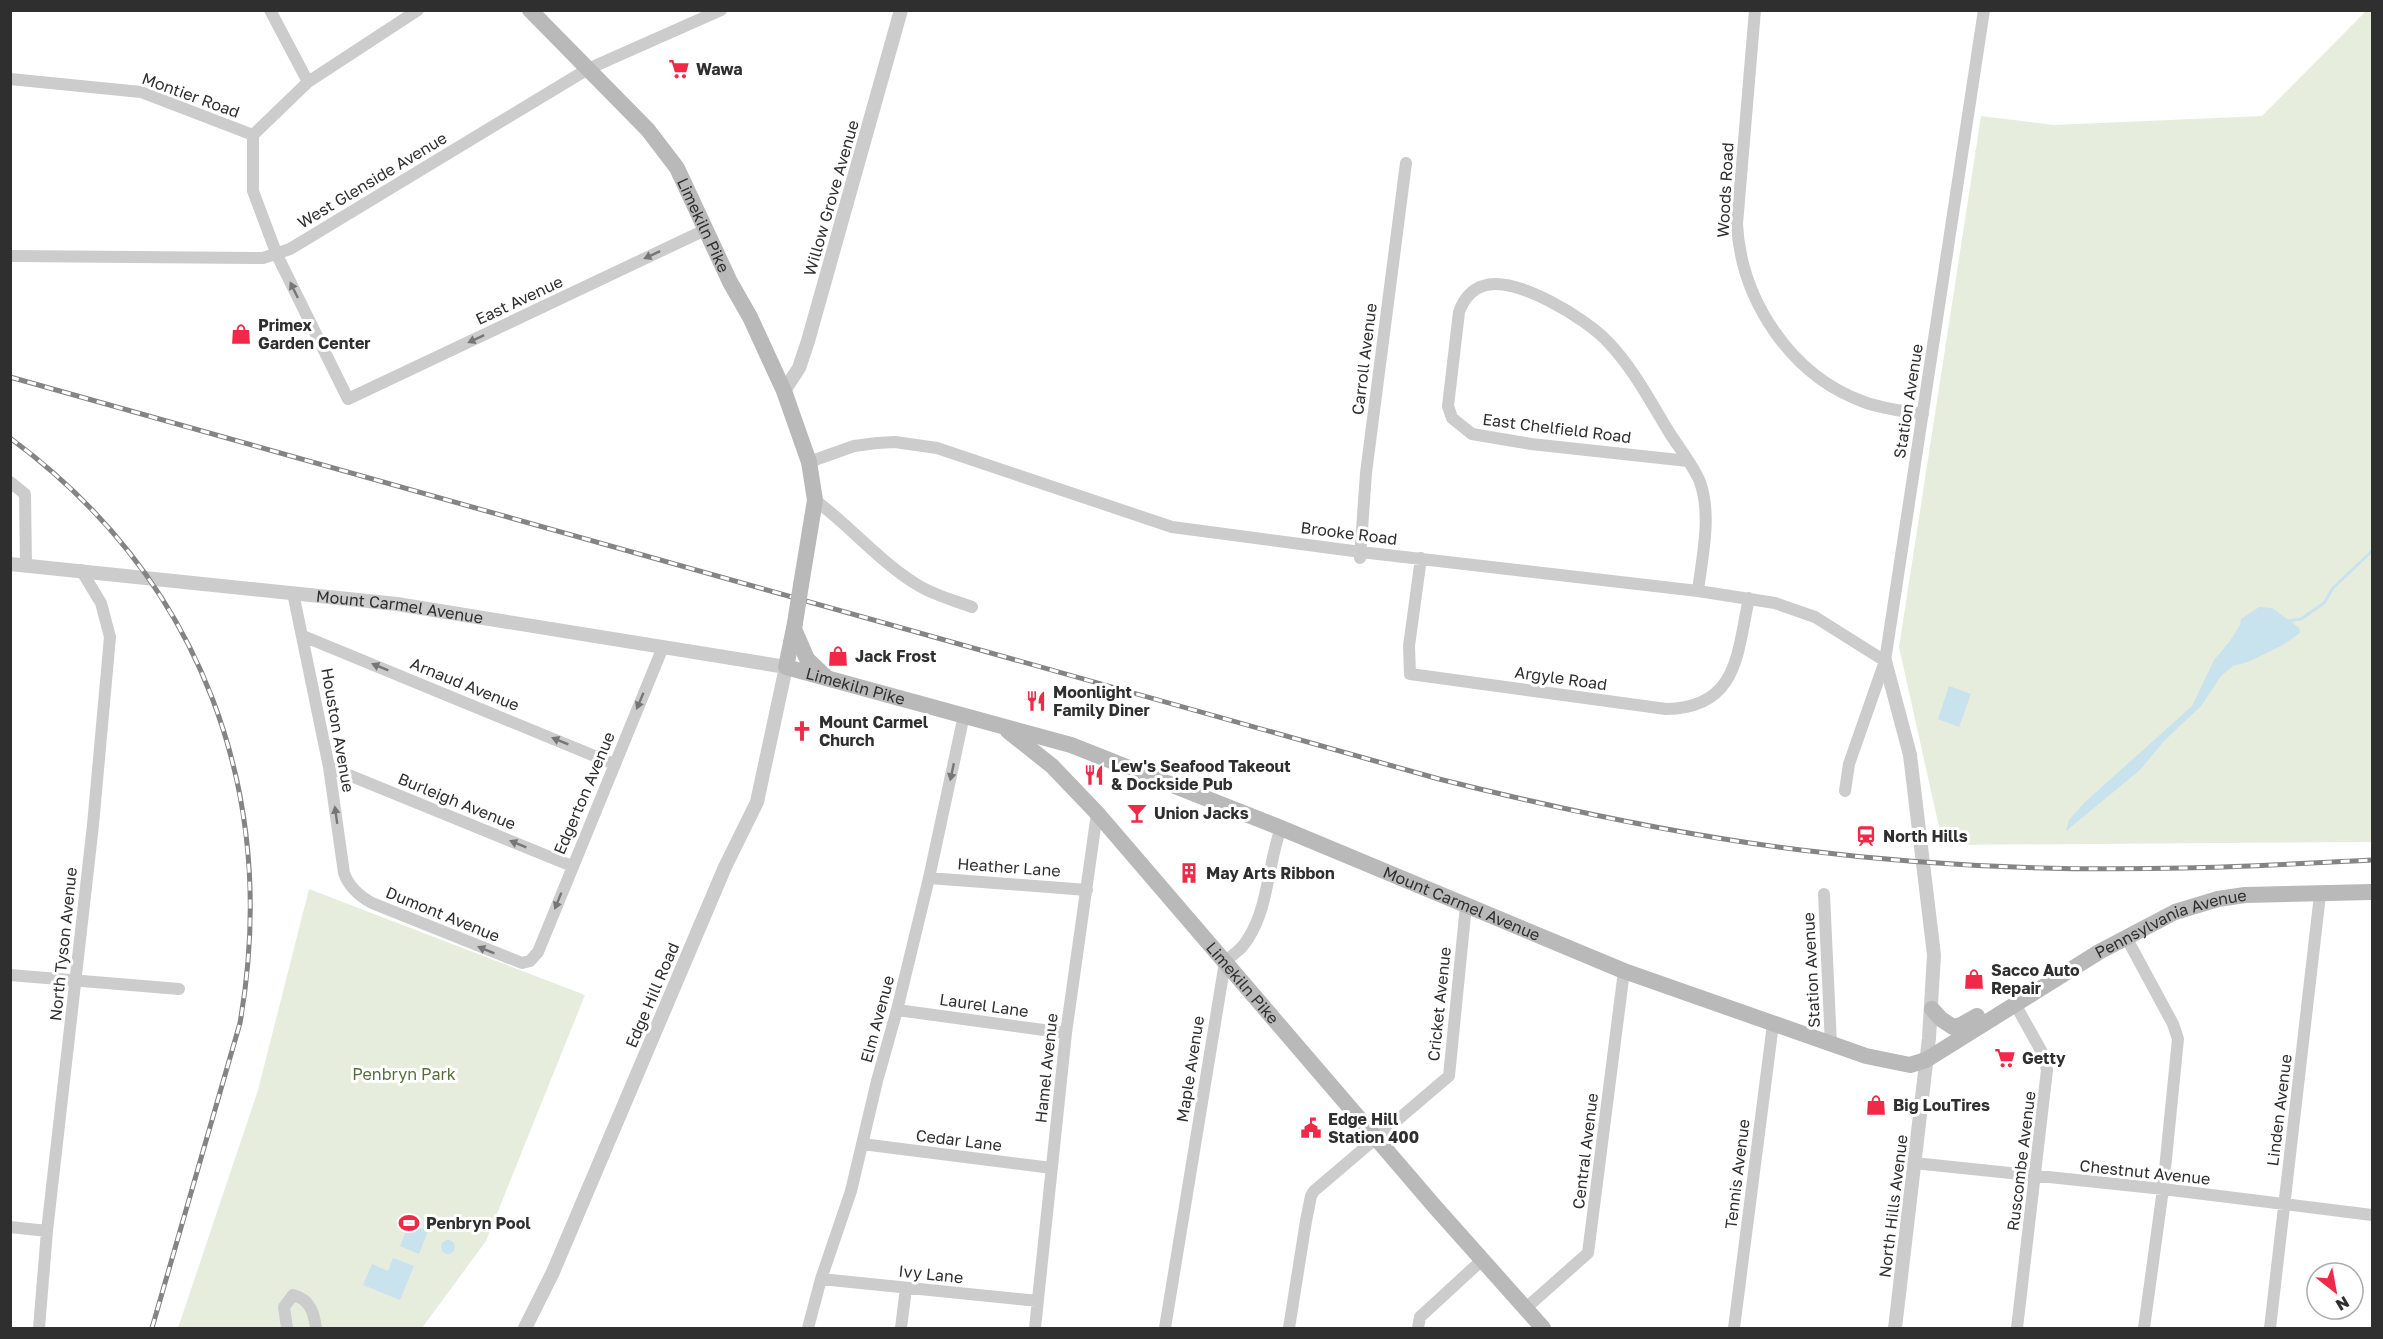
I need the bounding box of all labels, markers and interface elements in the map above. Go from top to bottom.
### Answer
supermarket icon: Wawa [667,57,691,81]
place label: Wawa [696,59,742,79]
street label: Montier Road [139,68,243,122]
street label: Willow Grove Avenue [799,118,863,278]
street label: West Glenside Avenue [294,127,450,233]
street label: Woods Road [1713,142,1737,238]
street label: Limekiln Pike [673,175,734,276]
one-way arrow [643,251,660,260]
street label: East Avenue [472,271,566,329]
one-way arrow [289,282,299,299]
street label: Carroll Avenue [1347,302,1381,416]
place label: Primex Garden Center [258,315,371,353]
shop icon: Primex Garden Center [229,322,253,346]
one-way arrow [467,334,484,343]
street label: Station Avenue [1889,342,1927,460]
street label: East Chelfield Road [1481,409,1633,447]
street label: Brooke Road [1300,517,1398,549]
street label: Mount Carmel Avenue [315,586,485,628]
shop icon: Jack Frost [826,644,850,668]
place label: Jack Frost [855,646,936,666]
street label: Arnaud Avenue [408,653,522,715]
one-way arrow [370,662,388,672]
street label: Argyle Road [1514,662,1608,694]
street label: Limekiln Pike [804,663,907,709]
street label: Houston Avenue [317,666,359,794]
place label: Moonlight Family Diner [1053,682,1150,720]
restaurant icon: Moonlight Family Diner [1024,689,1048,713]
one-way arrow [635,692,644,710]
place label: Mount Carmel Church [819,712,929,750]
church icon: Mount Carmel Church [790,719,814,743]
street label: Edgerton Avenue [549,729,619,857]
one-way arrow [551,736,569,745]
place label: Lew's Seafood Takeout & Dockside Pub [1111,756,1291,794]
one-way arrow [947,763,956,782]
restaurant icon: Lew's Seafood Takeout & Dockside Pub [1082,763,1106,787]
street label: Burleigh Avenue [395,768,519,834]
bar icon: Union Jacks [1125,801,1149,825]
place label: Union Jacks [1154,803,1249,823]
one-way arrow [331,805,340,824]
station icon: North Hills [1854,824,1878,848]
place label: North Hills [1883,826,1968,846]
one-way arrow [508,839,526,849]
street label: Heather Lane [957,853,1061,881]
building icon: May Arts Ribbon [1177,861,1201,885]
street label: Mount Carmel Avenue [1380,862,1543,945]
place label: May Arts Ribbon [1206,863,1335,883]
street label: North Tyson Avenue [45,866,81,1022]
street label: Dumont Avenue [383,882,503,946]
street label: Pennsylvania Avenue [2091,885,2248,962]
one-way arrow [553,892,563,910]
street label: Station Avenue [1798,912,1824,1028]
street label: Limekiln Pike [1202,938,1283,1028]
street label: Edge Hill Road [621,939,683,1051]
one-way arrow [477,945,495,954]
street label: Cricket Avenue [1423,946,1455,1062]
place label: Sacco Auto Repair [1991,960,2080,998]
shop icon: Sacco Auto Repair [1962,967,1986,991]
street label: Elm Avenue [856,973,898,1065]
street label: Laurel Lane [938,989,1030,1021]
street label: Hamel Avenue [1030,1012,1062,1124]
street label: Maple Avenue [1172,1014,1208,1124]
supermarket icon: Getty [1993,1046,2017,1070]
place label: Getty [2022,1048,2066,1068]
street label: Linden Avenue [2262,1053,2296,1167]
park label: Penbryn Park [352,1064,456,1084]
street label: Ruscombe Avenue [2002,1090,2040,1232]
street label: Central Avenue [1568,1092,1602,1210]
shop icon: Big LouTires [1864,1093,1888,1117]
place label: Big LouTires [1893,1095,1990,1115]
place label: Edge Hill Station 400 [1328,1109,1419,1147]
public building icon: Edge Hill Station 400 [1299,1116,1323,1140]
street label: Tennis Avenue [1720,1118,1754,1230]
street label: Cedar Lane [915,1125,1003,1155]
street label: North Hills Avenue [1874,1133,1912,1279]
street label: Chestnut Avenue [2079,1155,2211,1189]
sports icon: Penbryn Pool [397,1211,421,1235]
place label: Penbryn Pool [426,1213,531,1233]
street label: Ivy Lane [898,1261,964,1287]
north arrow [2305,1261,2365,1321]
text: N [2332,1292,2353,1316]

